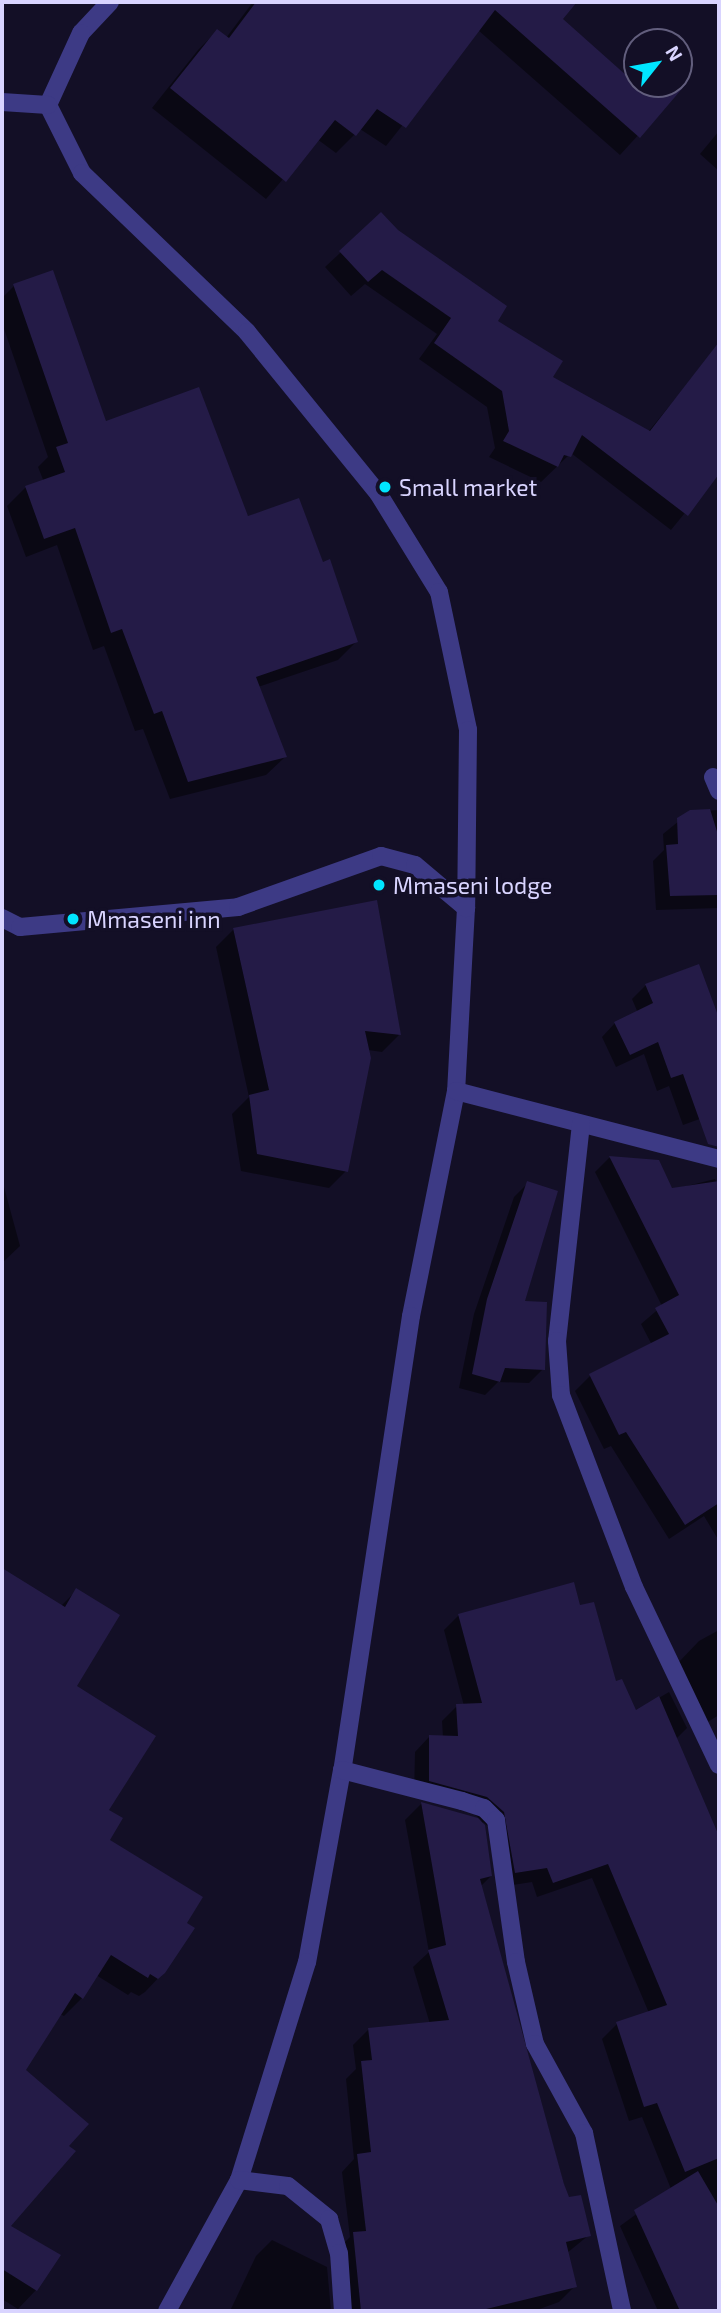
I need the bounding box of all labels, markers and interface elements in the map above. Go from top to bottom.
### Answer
north arrow [623,28,693,98]
text: N [661,41,688,65]
place label: Small market [399,473,538,501]
marker: Small market [377,479,393,495]
place label: Mmaseni lodge [393,871,552,899]
marker: Mmaseni lodge [371,877,387,893]
place label: Mmaseni inn [87,905,221,933]
marker: Mmaseni inn [65,911,81,927]

